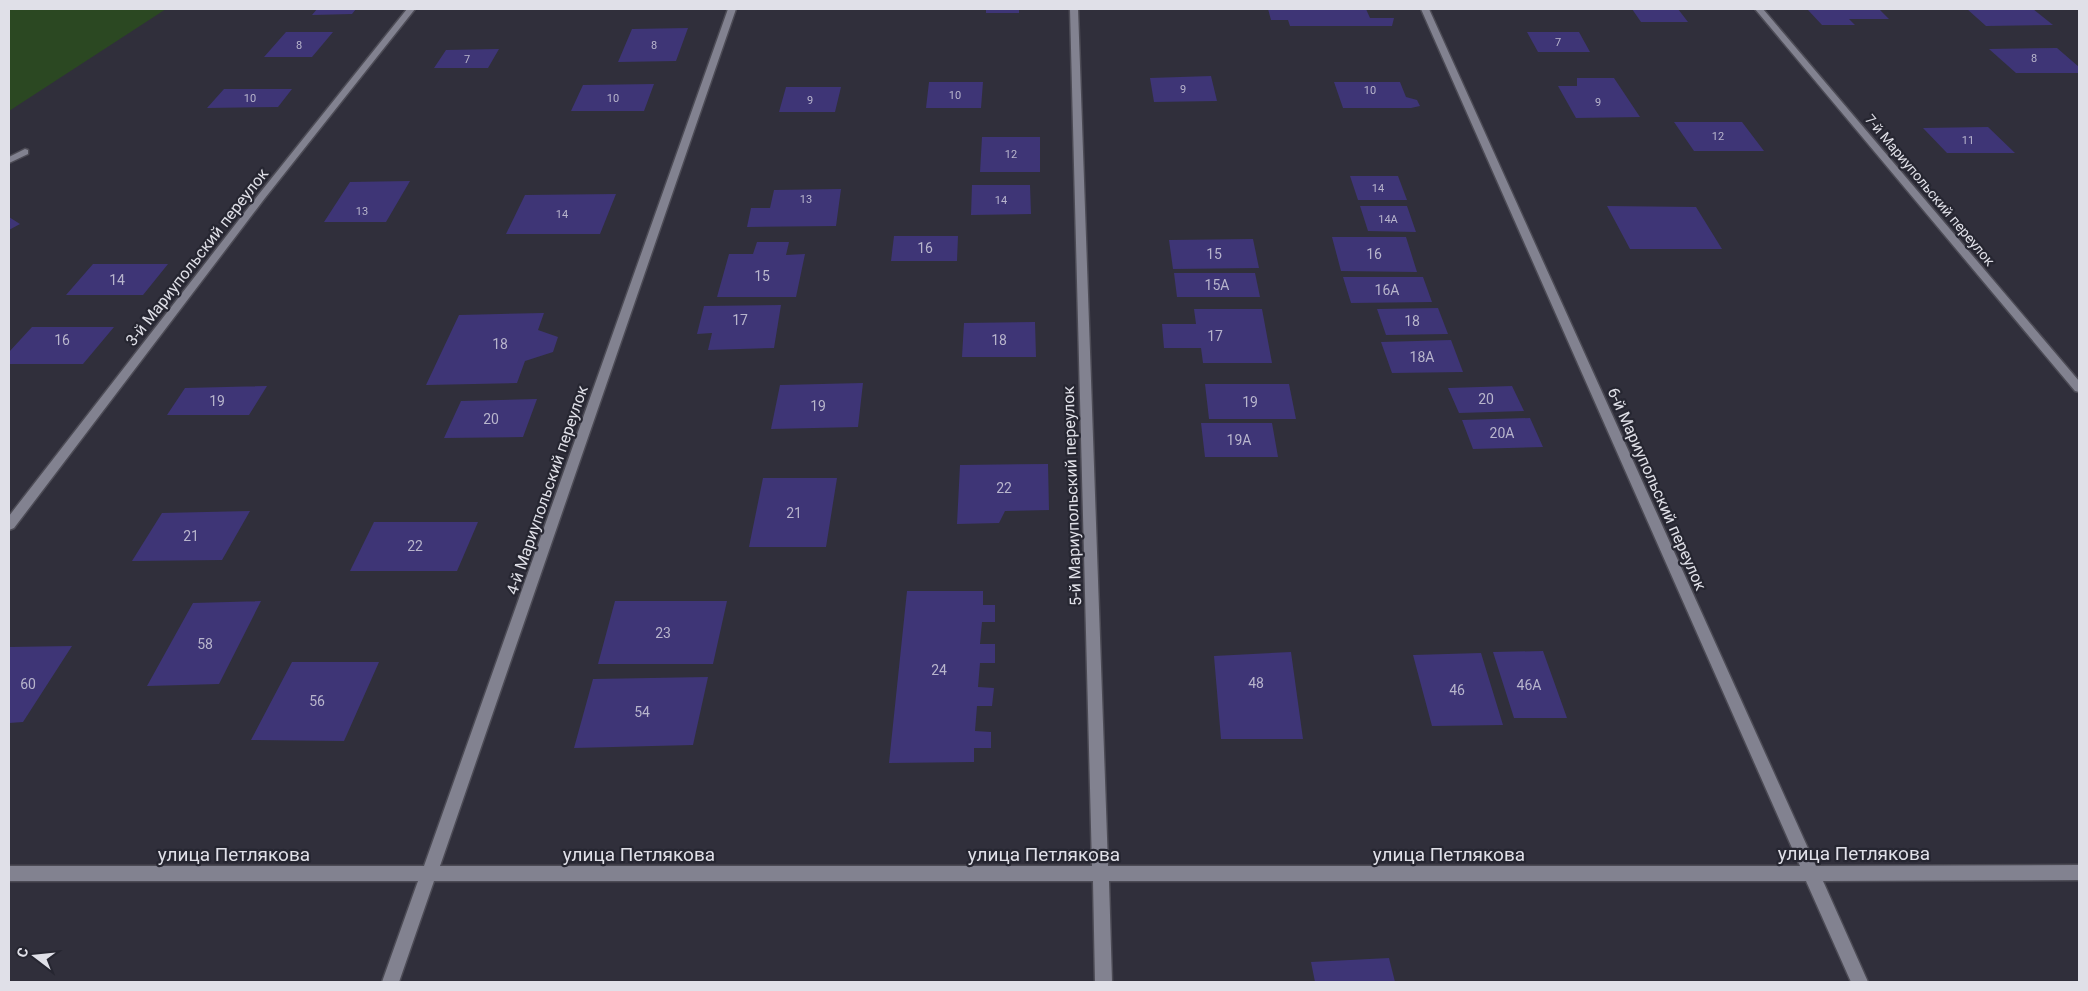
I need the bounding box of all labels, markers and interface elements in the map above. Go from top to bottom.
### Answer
house number: 7 [1555,36,1561,49]
house number: 8 [296,39,302,52]
house number: 8 [651,39,657,52]
house number: 8 [2031,52,2037,65]
house number: 7 [464,53,470,66]
house number: 9 [1180,83,1186,96]
house number: 10 [1364,84,1376,97]
house number: 10 [949,89,961,102]
house number: 10 [244,92,256,105]
house number: 10 [607,92,619,105]
house number: 9 [807,94,813,107]
house number: 9 [1595,96,1601,109]
street label: 7-й Мариупольский переулок [1862,111,1998,269]
house number: 12 [1712,130,1724,143]
house number: 11 [1962,134,1974,147]
house number: 12 [1005,148,1017,161]
street label: 3-й Мариупольский переулок [122,164,272,350]
house number: 14 [1372,182,1384,195]
house number: 13 [800,193,812,206]
house number: 14 [995,194,1007,207]
house number: 13 [356,205,368,218]
house number: 14 [556,208,568,221]
house number: 14А [1378,213,1399,226]
house number: 16 [917,240,933,256]
house number: 15 [1206,246,1222,262]
house number: 16 [1366,246,1382,262]
house number: 15 [754,268,770,284]
house number: 14 [109,272,125,288]
house number: 15А [1205,277,1229,293]
house number: 16А [1375,282,1399,298]
house number: 17 [732,312,748,328]
house number: 18 [1404,313,1420,329]
house number: 17 [1207,328,1223,344]
house number: 16 [54,332,70,348]
house number: 18 [991,332,1007,348]
house number: 18 [492,336,508,352]
house number: 18А [1410,349,1434,365]
street label: 4-й Мариупольский переулок [502,383,592,597]
street label: 5-й Мариупольский переулок [1059,385,1085,606]
street label: 6-й Мариупольский переулок [1604,385,1711,594]
house number: 20 [1478,391,1494,407]
house number: 19 [209,393,225,409]
house number: 19 [1242,394,1258,410]
house number: 19 [810,398,826,414]
house number: 20 [483,411,499,427]
house number: 20А [1490,425,1514,441]
house number: 19А [1227,432,1251,448]
house number: 22 [996,480,1012,496]
house number: 21 [786,505,802,521]
house number: 21 [183,528,199,544]
house number: 22 [407,538,423,554]
house number: 23 [655,625,671,641]
house number: 58 [197,636,213,652]
house number: 24 [931,662,947,678]
house number: 48 [1248,675,1264,691]
house number: 60 [20,676,36,692]
house number: 46А [1517,677,1541,693]
house number: 46 [1449,682,1465,698]
house number: 56 [309,693,325,709]
house number: 54 [634,704,650,720]
street label: улица Петлякова [1778,842,1930,865]
street label: улица Петлякова [158,843,310,866]
street label: улица Петлякова [563,843,715,866]
street label: улица Петлякова [968,843,1120,866]
street label: улица Петлякова [1373,843,1525,866]
north arrow [10,931,60,981]
text: С [14,946,31,959]

